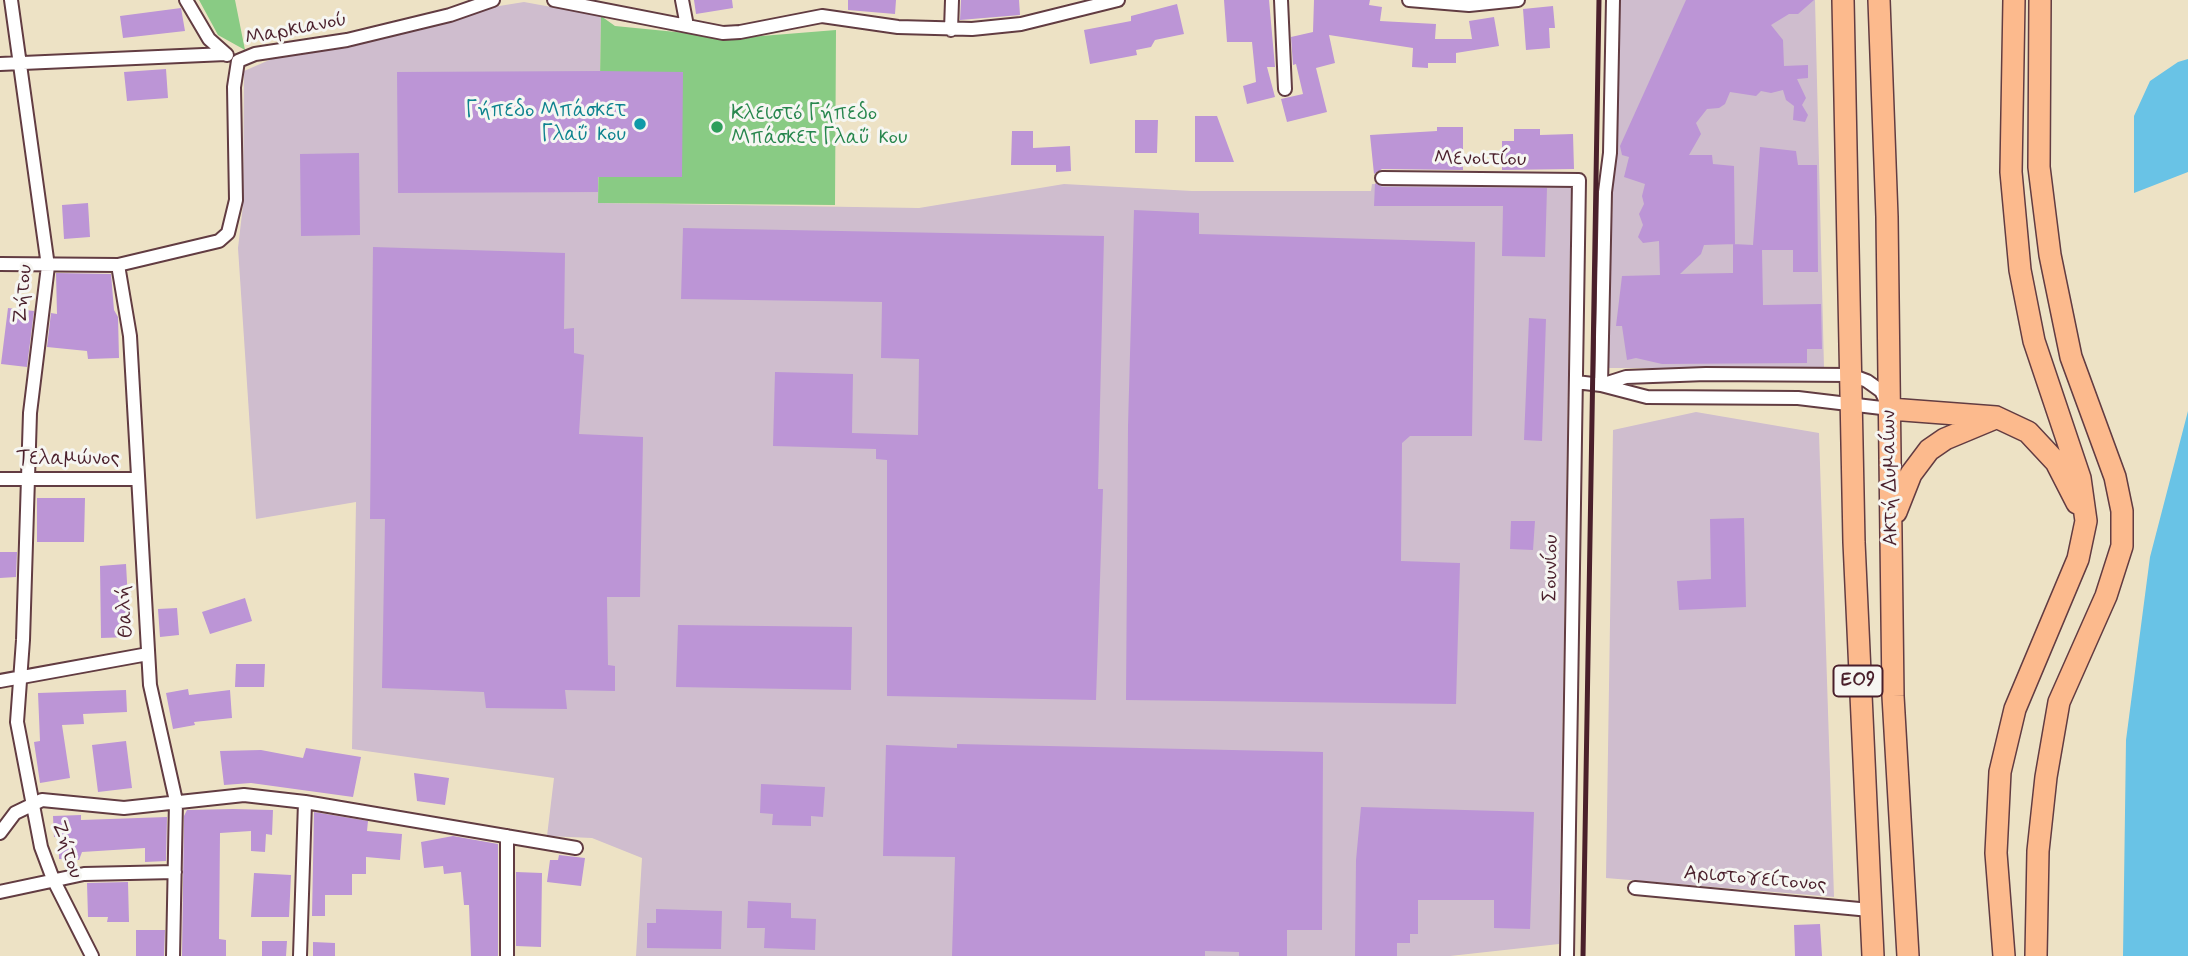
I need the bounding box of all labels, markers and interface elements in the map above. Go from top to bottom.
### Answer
street label: Μαρκιανού [243,8,349,52]
place label: Γήπεδο Μπάσκετ Γλαΰκου [465,99,626,149]
place label: Κλειστό Γήπεδο Μπάσκετ Γλαΰκου [731,102,907,152]
marker: Γήπεδο Μπάσκετ Γλαΰκου [632,116,648,132]
marker: Κλειστό Γήπεδο Μπάσκετ Γλαΰκου [709,119,725,135]
street label: Μενοιτίου [1433,147,1527,173]
street label: Ζήτου [9,263,39,325]
street label: Ακτή Δυμαίων [1877,410,1905,546]
street label: Τελαμώνος [16,447,120,473]
street label: Σουνίου [1539,534,1565,602]
street label: Θαλή [112,585,140,639]
road number: ΕΟ9 [1834,666,1882,696]
street label: Ζήτου [44,818,88,882]
street label: Αριστογείτονος [1683,861,1827,899]

